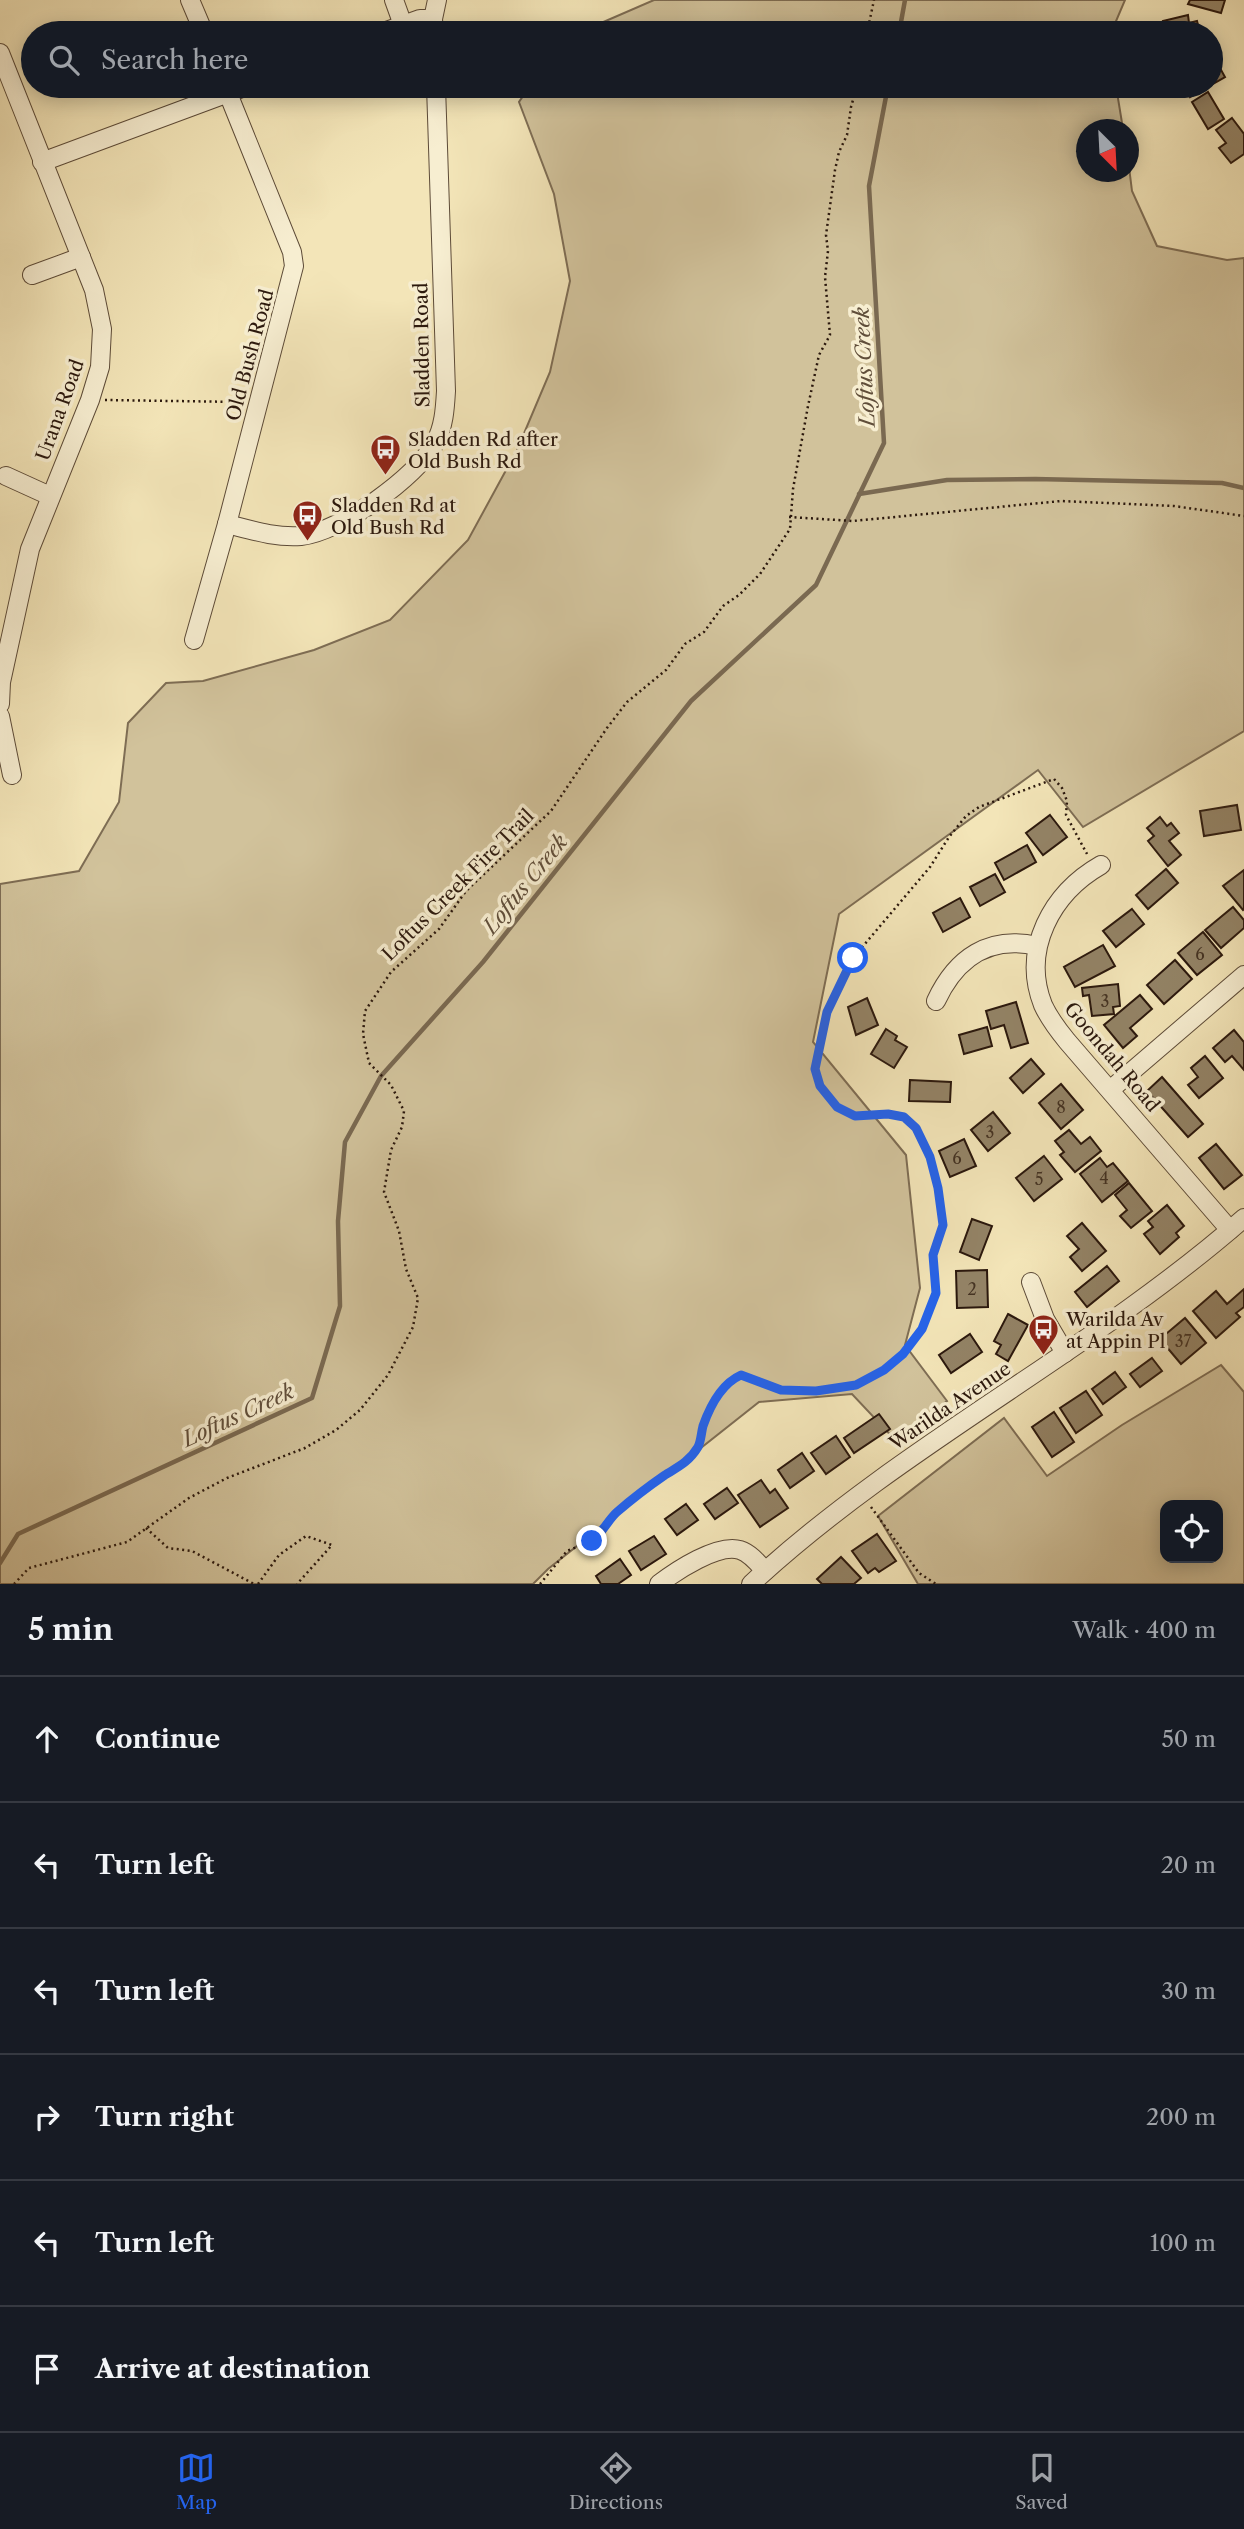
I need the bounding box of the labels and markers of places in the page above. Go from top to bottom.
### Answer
place label: Sladden Rd after Old Bush Rd [408,428,558,473]
bus stop icon: Sladden Rd after Old Bush Rd [368,433,402,477]
place label: Sladden Rd at Old Bush Rd [331,494,456,539]
bus stop icon: Sladden Rd at Old Bush Rd [291,499,325,543]
place label: Warilda Av at Appin Pl [1065,1308,1166,1353]
bus stop icon: Warilda Av at Appin Pl [1026,1313,1060,1357]

